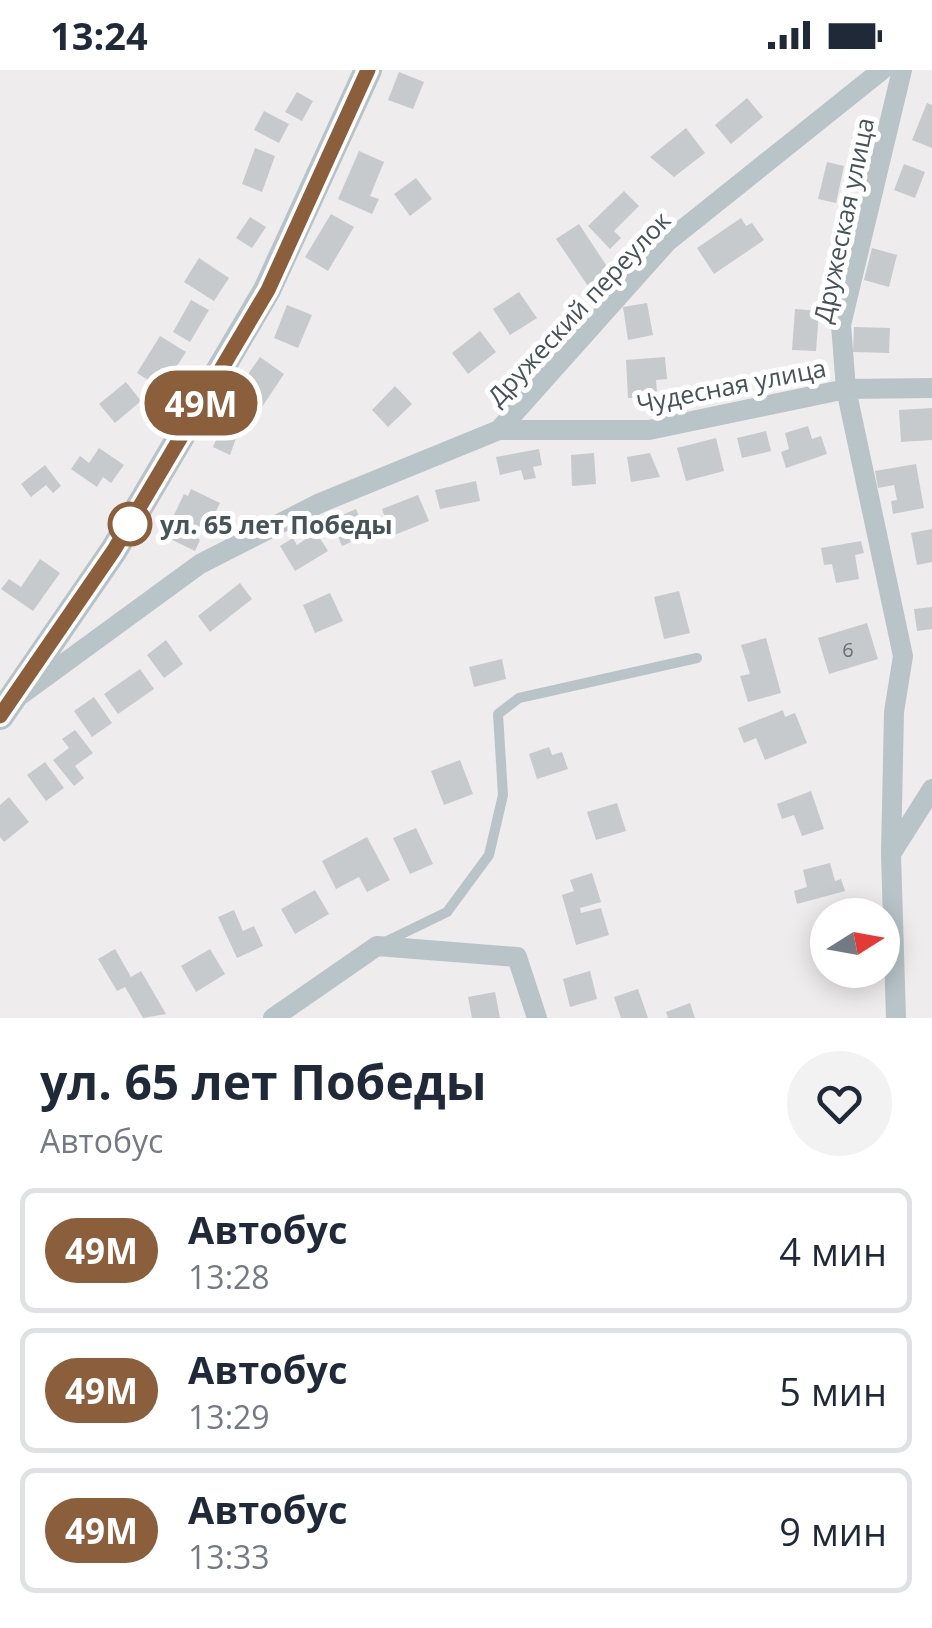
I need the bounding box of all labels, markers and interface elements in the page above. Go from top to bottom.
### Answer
text: 13:24 [50,9,148,61]
street label: Дружеская улица [805,114,881,326]
street label: Дружеский переулок [479,203,677,413]
street label: Чудесная улица [633,350,829,420]
line badge: 49М [144,370,258,436]
text: 49М [164,380,238,427]
marker: ул. 65 лет Победы [109,503,151,545]
place label: ул. 65 лет Победы [160,507,393,541]
house number: 6 [842,636,854,663]
north arrow [810,898,900,988]
map controls [810,898,900,988]
text: ул. 65 лет Победы [40,1049,487,1114]
button: heart [787,1051,892,1156]
text: Автобус [40,1119,163,1162]
text: Автобус [188,1203,348,1255]
text: 4 мин [779,1225,887,1277]
text: 49М [65,1227,138,1274]
text: 13:28 [188,1255,270,1298]
text: Автобус [188,1343,348,1395]
text: 5 мин [779,1365,887,1417]
text: 49М [65,1367,138,1414]
text: 13:29 [188,1395,270,1438]
text: Автобус [188,1483,348,1535]
text: 9 мин [779,1505,887,1557]
text: 49М [65,1507,138,1554]
text: 13:33 [188,1535,270,1578]

